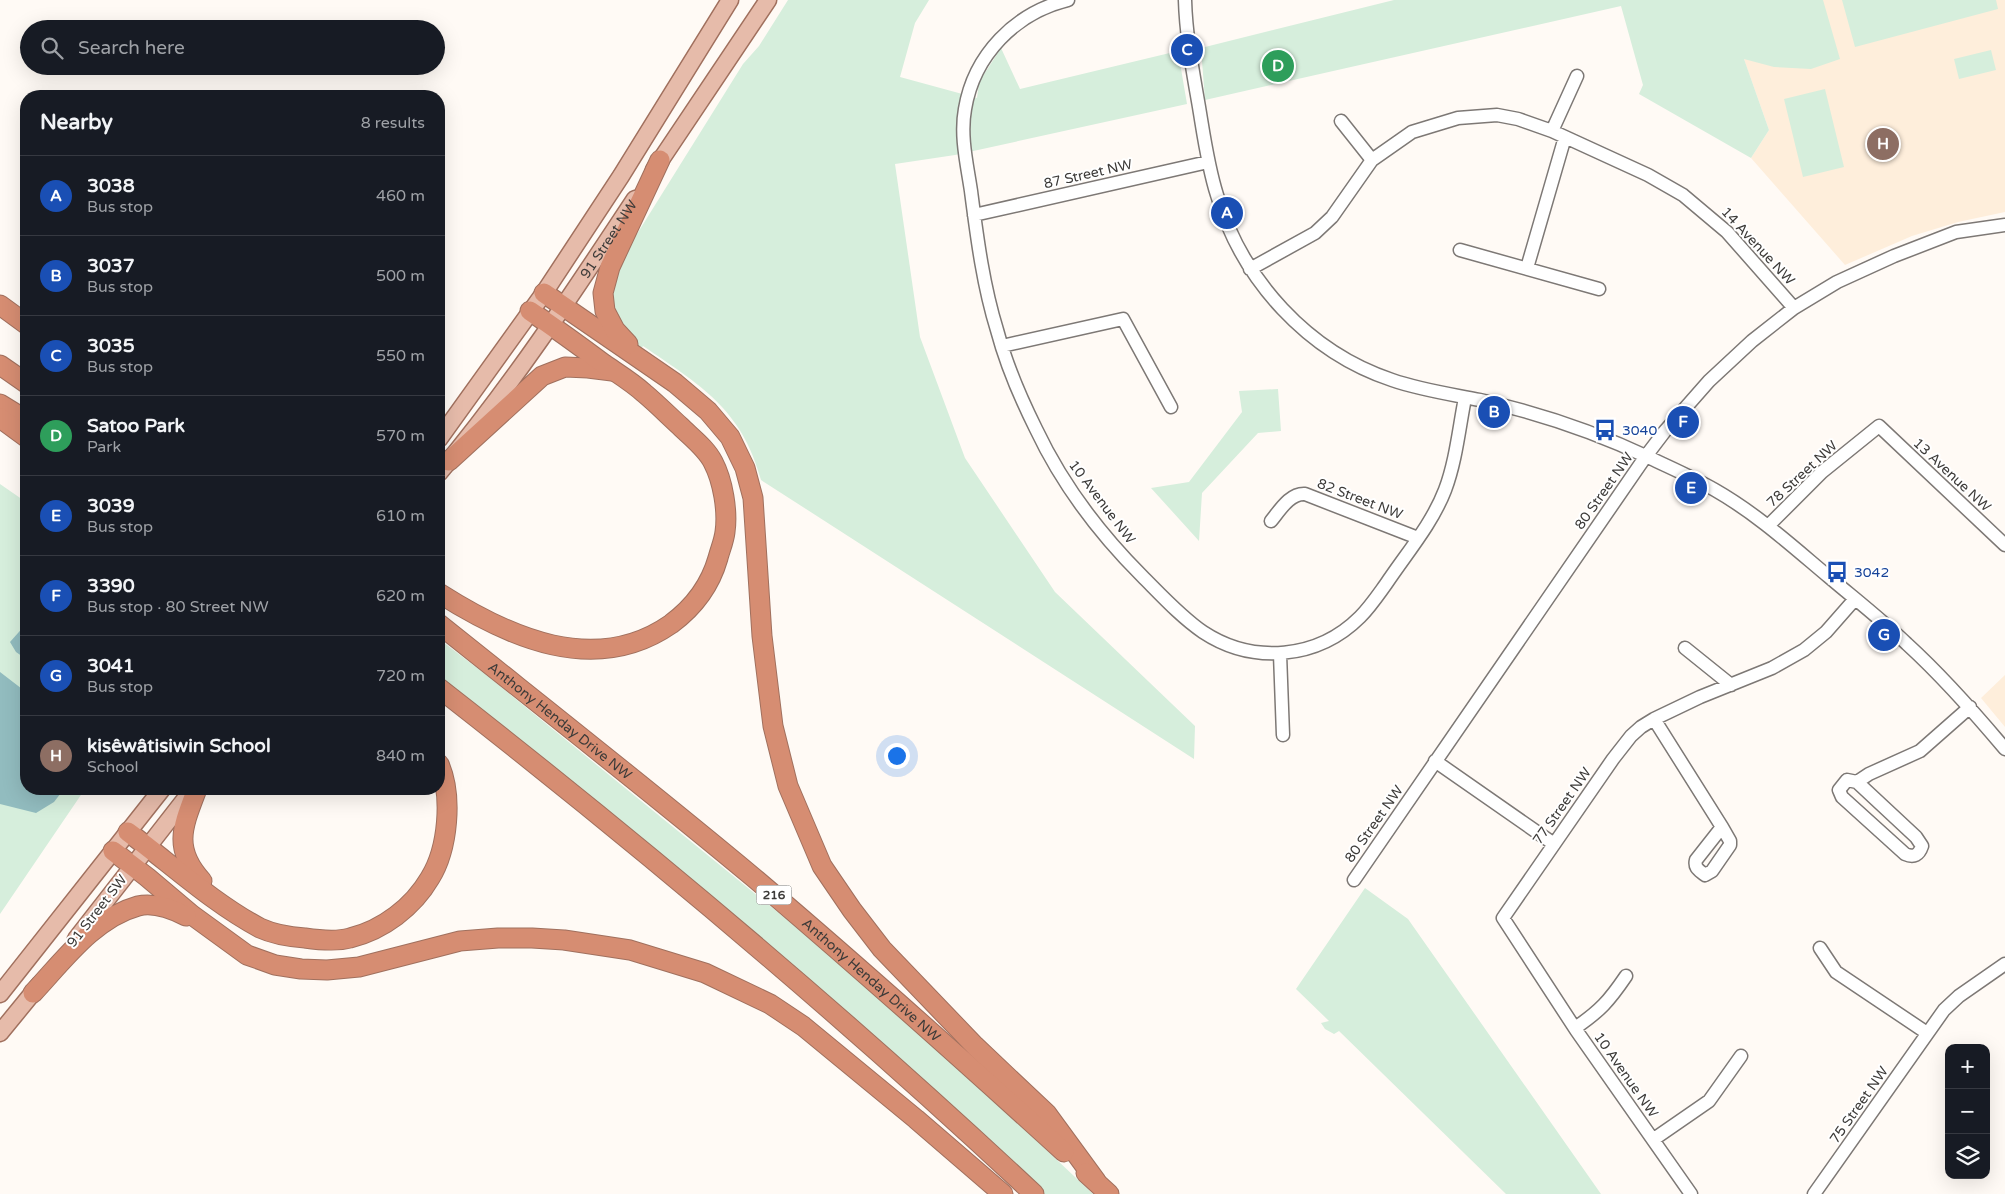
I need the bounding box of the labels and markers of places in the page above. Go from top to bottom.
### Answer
pin: C [1171,31,1203,69]
pin: D [1262,47,1294,85]
pin: H [1867,125,1899,163]
pin: A [1211,194,1243,232]
pin: B [1478,393,1510,431]
pin: F [1667,403,1699,441]
bus stop icon: 3040 [1592,417,1618,443]
place label: 3040 [1622,422,1657,439]
pin: E [1675,469,1707,507]
bus stop icon: 3042 [1824,559,1850,585]
place label: 3042 [1854,564,1889,581]
pin: G [1868,616,1900,654]

